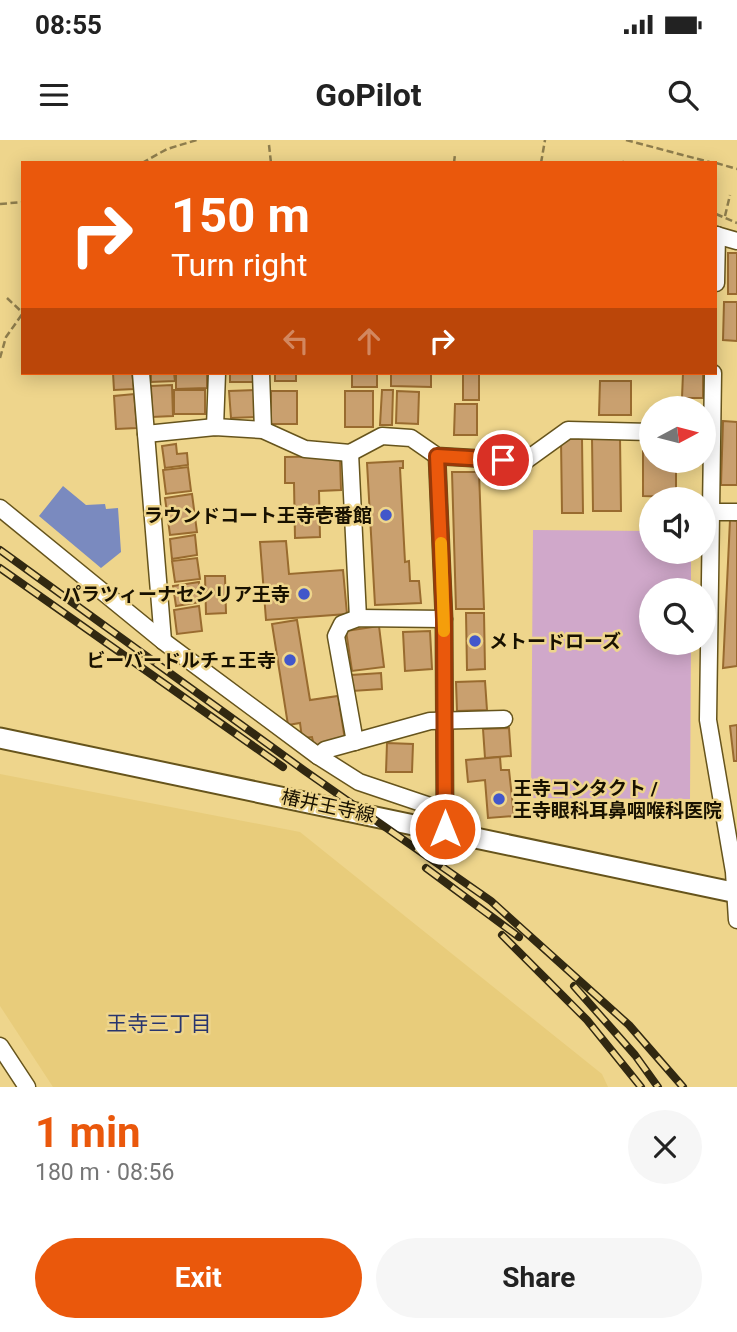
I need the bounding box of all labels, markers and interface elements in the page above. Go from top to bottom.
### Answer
text: 08:55 [35,10,102,40]
icon: menu [35,76,73,114]
text: GoPilot [315,76,422,114]
icon: search [664,76,702,114]
text: 150 m [171,187,310,244]
icon: right [56,189,147,280]
text: Turn right [171,246,307,284]
icon: left [277,322,315,360]
icon: ahead [350,322,388,360]
icon: right [423,322,461,360]
north arrow [639,396,716,472]
map controls [639,396,716,655]
pin [473,430,533,490]
icon: arrive [484,441,522,479]
button: sound [639,487,716,564]
place label: ラウンドコート王寺壱番館 [144,504,372,527]
marker: ラウンドコート王寺壱番館 [378,507,394,523]
button: search [639,578,716,655]
place label: パラツィーナセシリア王寺 [62,583,290,606]
marker: パラツィーナセシリア王寺 [296,586,312,602]
place label: メトードローズ [489,630,621,653]
marker: メトードローズ [467,633,483,649]
place label: ビーバードルチェ王寺 [86,649,276,672]
marker: ビーバードルチェ王寺 [282,652,298,668]
place label: 王寺コンタクト / 王寺眼科耳鼻咽喉科医院 [513,777,722,822]
street label: 椿井王寺線 [279,785,377,827]
marker: 王寺コンタクト / 王寺眼科耳鼻咽喉科医院 [491,791,507,807]
position arrow [408,792,482,866]
district label: 王寺三丁目 [107,1012,212,1036]
text: 1 min [35,1108,141,1157]
button: close [628,1110,702,1184]
text: 180 m · 08:56 [35,1159,174,1186]
button: Exit [35,1238,362,1318]
button: Share [376,1238,702,1318]

